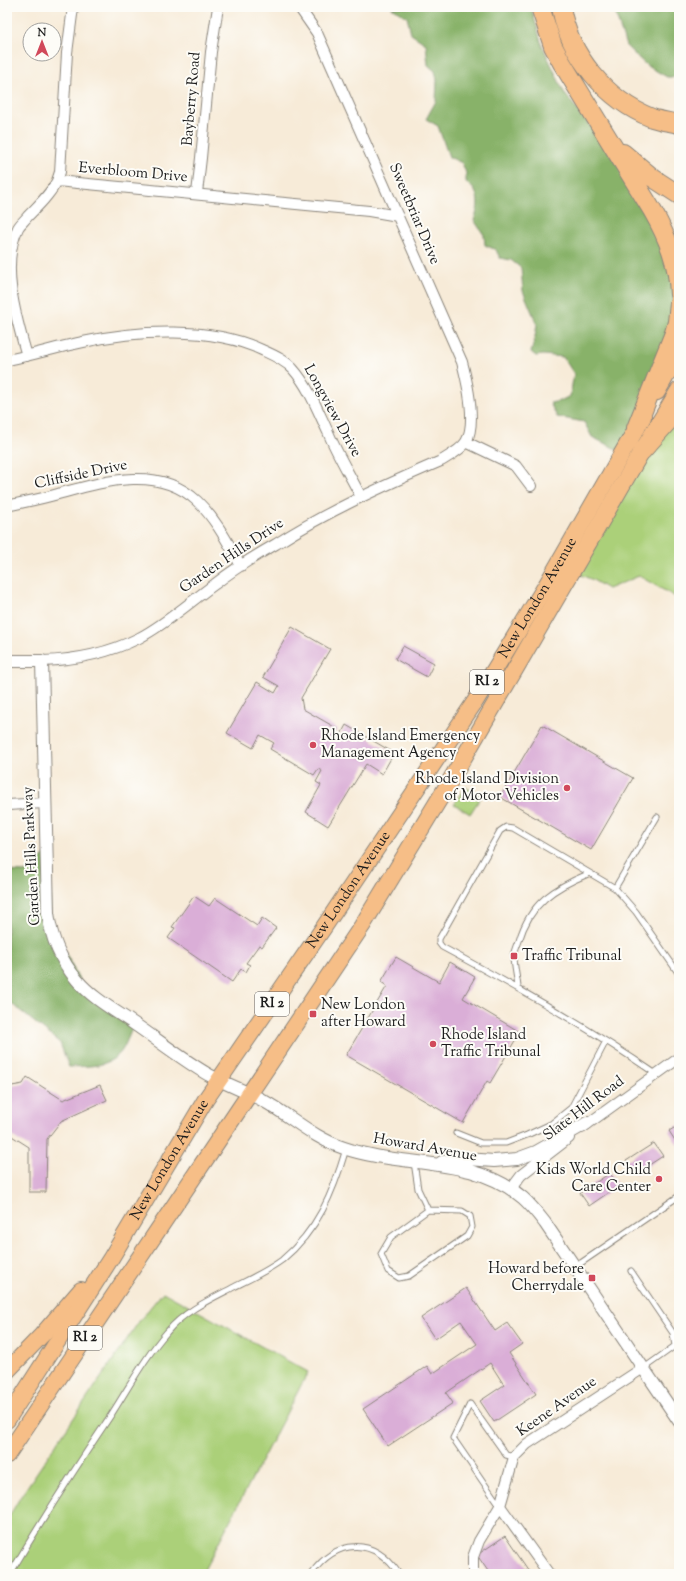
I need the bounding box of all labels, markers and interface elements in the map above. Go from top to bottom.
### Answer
north arrow [22,22,62,62]
text: N [37,25,47,41]
street label: Bayberry Road [177,51,207,147]
street label: Everbloom Drive [78,158,188,188]
street label: Sweetbriar Drive [383,160,445,268]
street label: Longview Drive [298,361,366,461]
street label: Cliffside Drive [33,455,129,495]
street label: Garden Hills Drive [176,513,288,599]
street label: New London Avenue [493,533,582,662]
road number: RI 2 [470,670,504,694]
place label: Rhode Island Emergency Management Agency [321,726,481,764]
marker: Rhode Island Emergency Management Agency [308,740,318,750]
place label: Rhode Island Division of Motor Vehicles [415,769,559,807]
marker: Rhode Island Division of Motor Vehicles [562,783,572,793]
street label: Garden Hills Parkway [18,785,46,926]
street label: New London Avenue [302,827,396,953]
place label: Traffic Tribunal [522,946,622,967]
marker: Traffic Tribunal [509,951,519,961]
road number: RI 2 [255,992,289,1016]
place label: New London after Howard [321,995,406,1033]
marker: New London after Howard [308,1009,318,1019]
place label: Rhode Island Traffic Tribunal [441,1025,541,1063]
marker: Rhode Island Traffic Tribunal [428,1039,438,1049]
street label: Slate Hill Road [539,1071,629,1146]
street label: New London Avenue [125,1095,214,1224]
street label: Howard Avenue [371,1129,479,1167]
place label: Kids World Child Care Center [536,1160,652,1198]
marker: Kids World Child Care Center [654,1174,664,1184]
place label: Howard before Cherrydale [488,1259,584,1297]
marker: Howard before Cherrydale [587,1273,597,1283]
road number: RI 2 [68,1326,102,1350]
street label: Keene Avenue [513,1372,601,1442]

